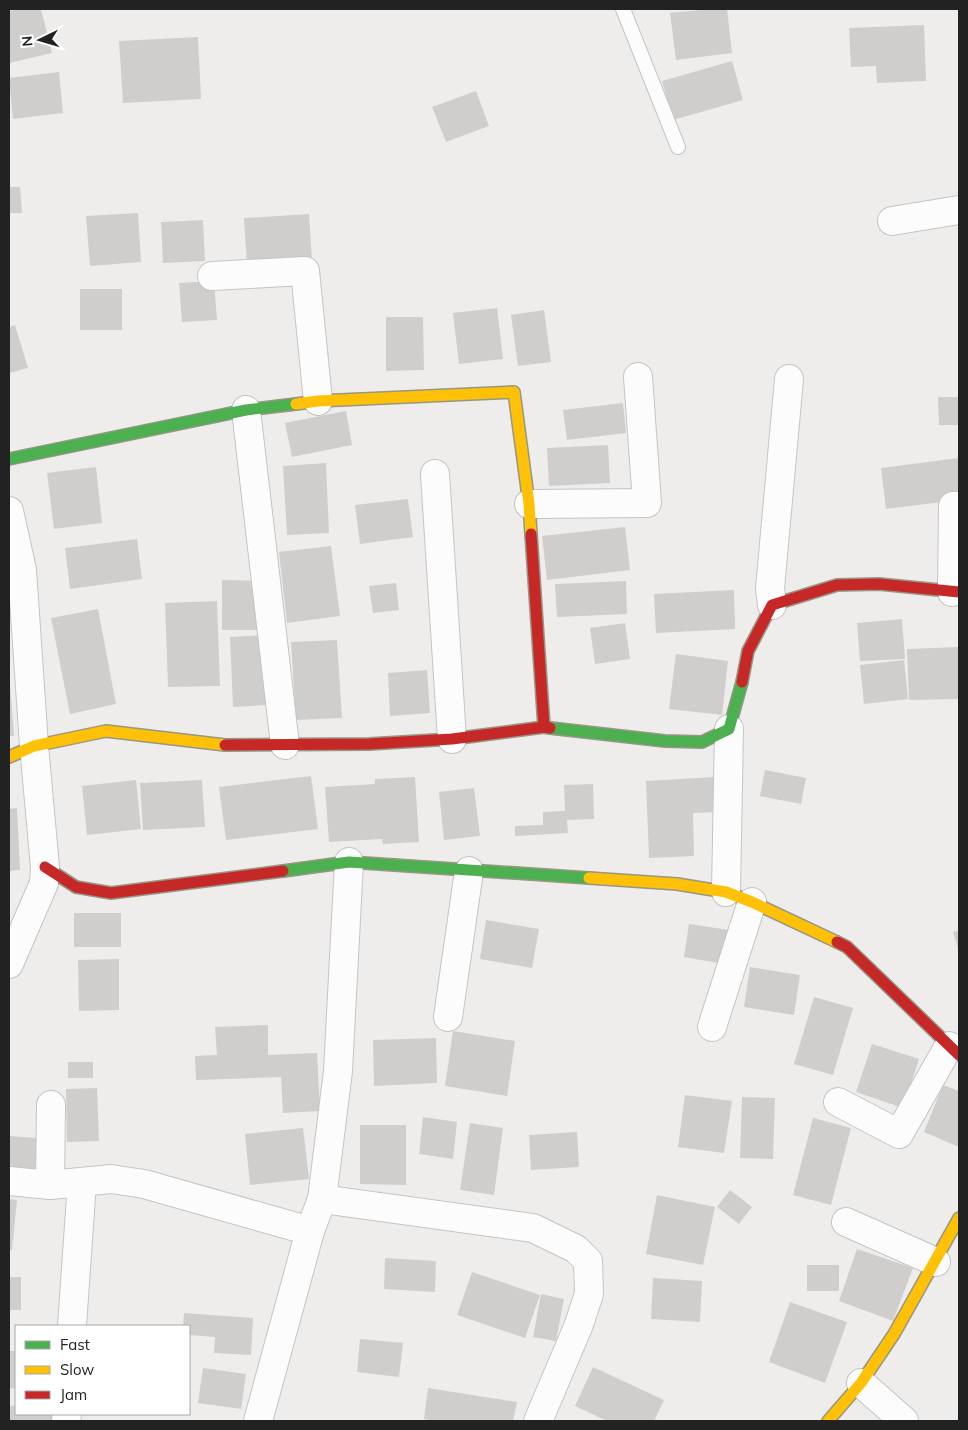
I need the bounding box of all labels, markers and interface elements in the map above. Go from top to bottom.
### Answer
north arrow [15,15,65,65]
text: N [18,35,36,47]
legend [15,1325,190,1415]
text: Fast [60,1335,90,1354]
text: Slow [60,1360,94,1379]
text: Jam [60,1385,87,1404]

